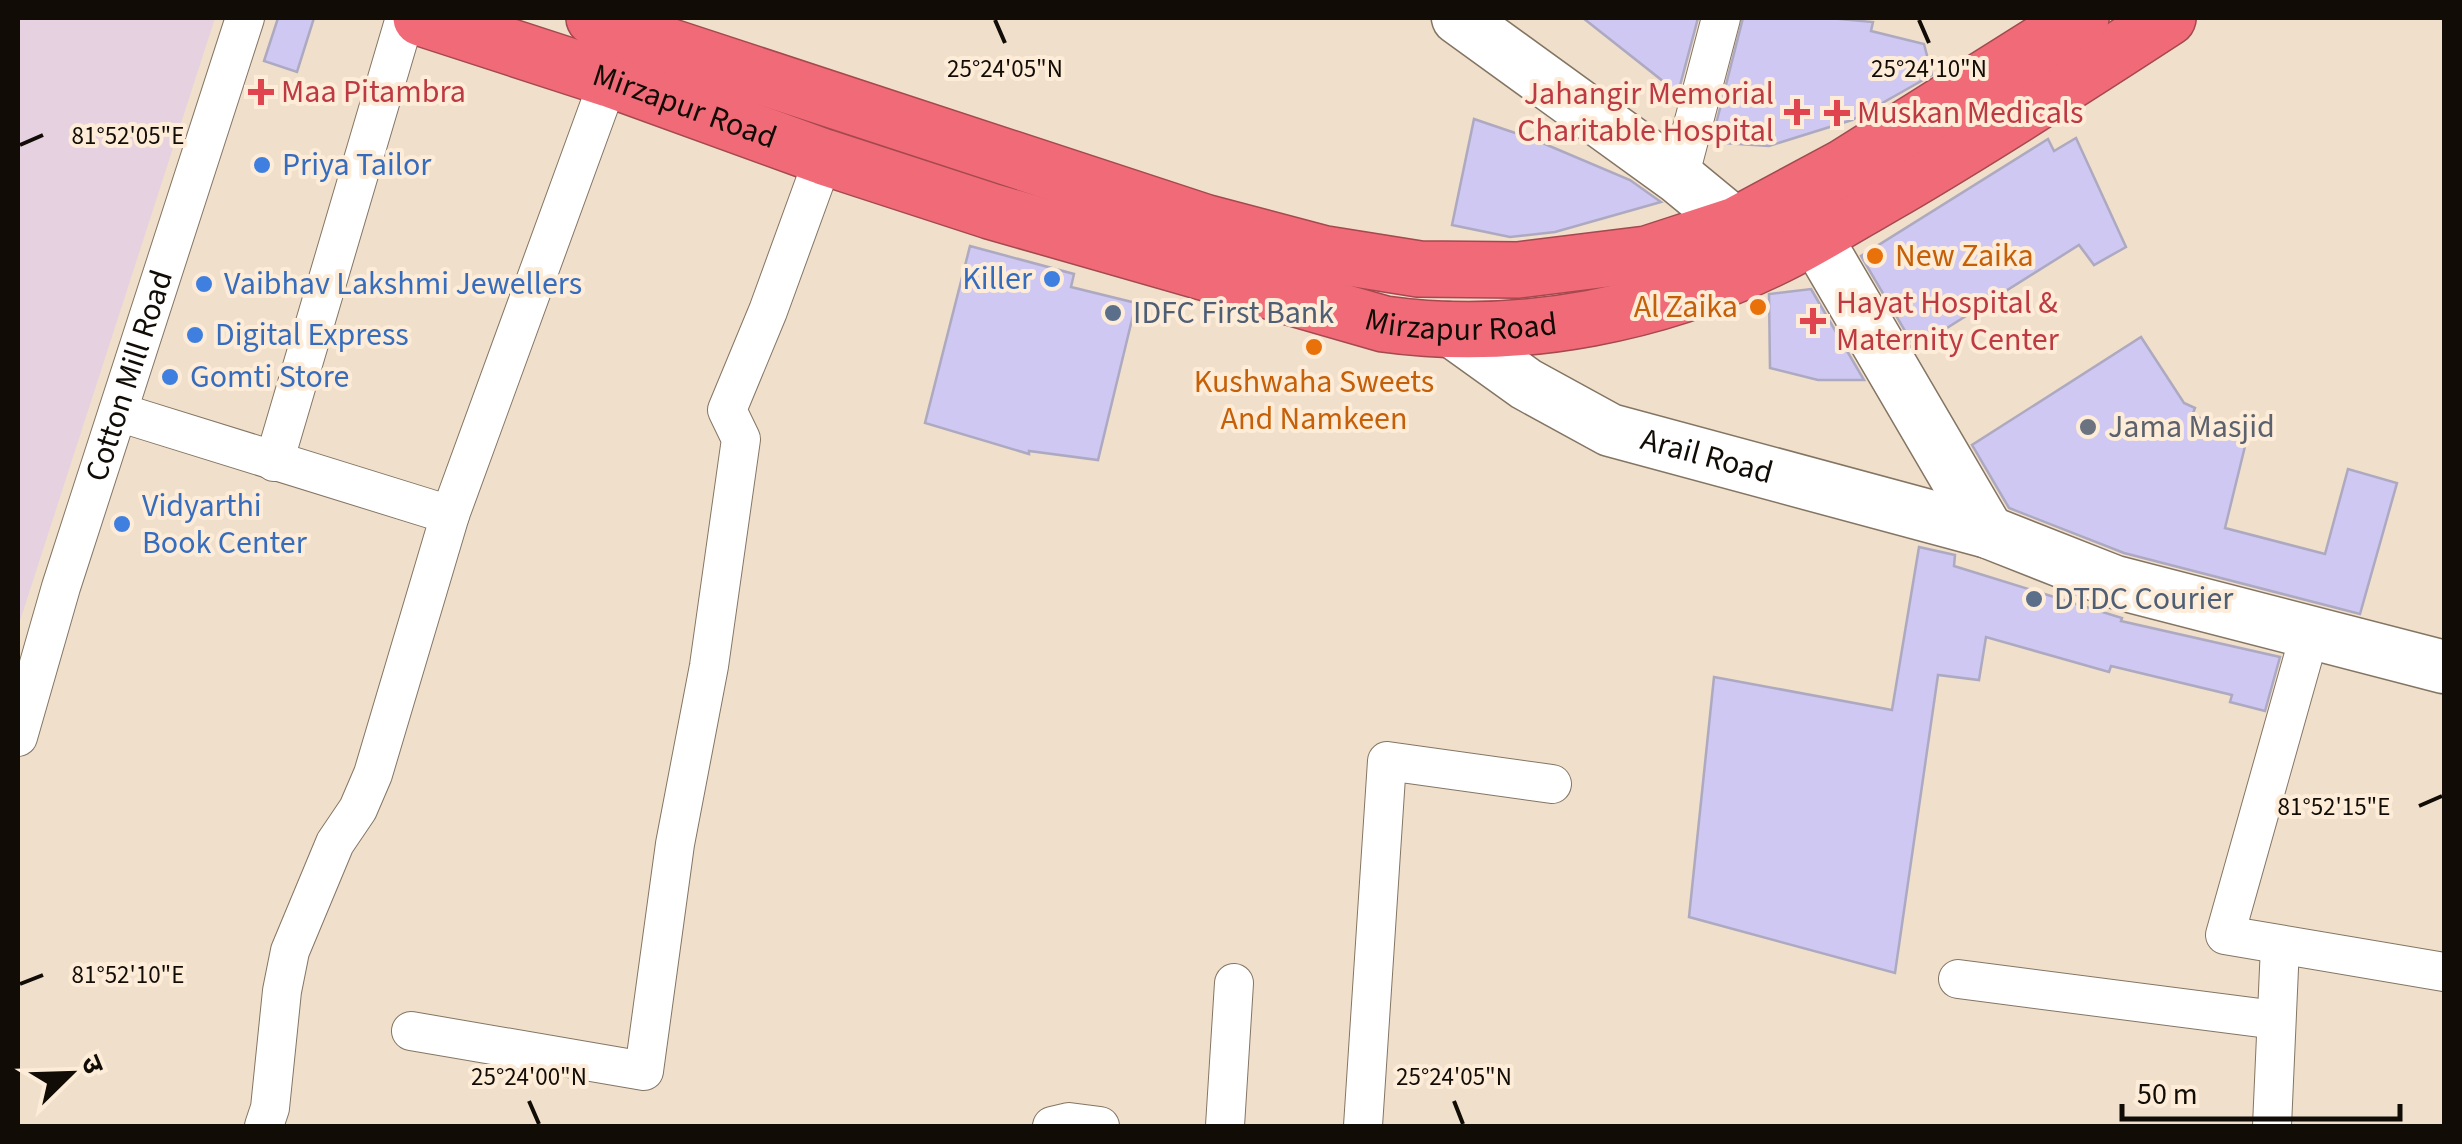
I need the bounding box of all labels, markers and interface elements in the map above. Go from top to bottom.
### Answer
text: 25°24'05"N [947,51,1063,87]
text: 25°24'10"N [1871,51,1987,87]
street label: Mirzapur Road [587,52,783,161]
place label: Maa Pitambra [281,69,466,115]
place label: Jahangir Memorial Charitable Hospital [1517,71,1774,154]
marker: Maa Pitambra [250,81,272,103]
place label: Muskan Medicals [1857,90,2083,136]
marker: Jahangir Memorial Charitable Hospital [1784,99,1810,125]
marker: Muskan Medicals [1826,102,1848,124]
text: 81°52'05"E [72,118,184,154]
place label: Priya Tailor [282,142,432,188]
marker: Priya Tailor [251,154,273,176]
place label: New Zaika [1895,233,2034,279]
marker: New Zaika [1864,245,1886,267]
place label: Killer [962,256,1033,302]
place label: Vaibhav Lakshmi Jewellers [224,261,582,307]
street label: Cotton Mill Road [74,264,185,487]
marker: Killer [1041,268,1063,290]
marker: Vaibhav Lakshmi Jewellers [193,273,215,295]
place label: Hayat Hospital & Maternity Center [1836,280,2060,363]
place label: Al Zaika [1634,284,1738,330]
place label: IDFC First Bank [1133,290,1334,336]
marker: Al Zaika [1747,296,1769,318]
street label: Mirzapur Road [1359,297,1560,353]
marker: IDFC First Bank [1102,302,1124,324]
marker: Hayat Hospital & Maternity Center [1800,308,1826,334]
place label: Digital Express [215,312,409,358]
marker: Digital Express [184,324,206,346]
marker: Kushwaha Sweets And Namkeen [1303,336,1325,358]
place label: Gomti Store [190,354,349,400]
place label: Kushwaha Sweets And Namkeen [1194,359,1434,442]
marker: Gomti Store [159,366,181,388]
place label: Jama Masjid [2108,404,2275,450]
street label: Arail Road [1636,416,1778,496]
marker: Jama Masjid [2077,416,2099,438]
place label: Vidyarthi Book Center [142,483,308,566]
marker: Vidyarthi Book Center [111,513,133,535]
place label: DTDC Courier [2054,576,2234,622]
marker: DTDC Courier [2023,588,2045,610]
text: 81°52'15"E [2278,789,2390,825]
text: 81°52'10"E [72,957,184,993]
north arrow [20,1024,120,1124]
text: उ [70,1049,114,1081]
text: 25°24'00"N [471,1059,587,1095]
text: 25°24'05"N [1396,1059,1512,1095]
scale bar [2122,1059,2400,1121]
text: 50 m [2137,1073,2198,1116]

